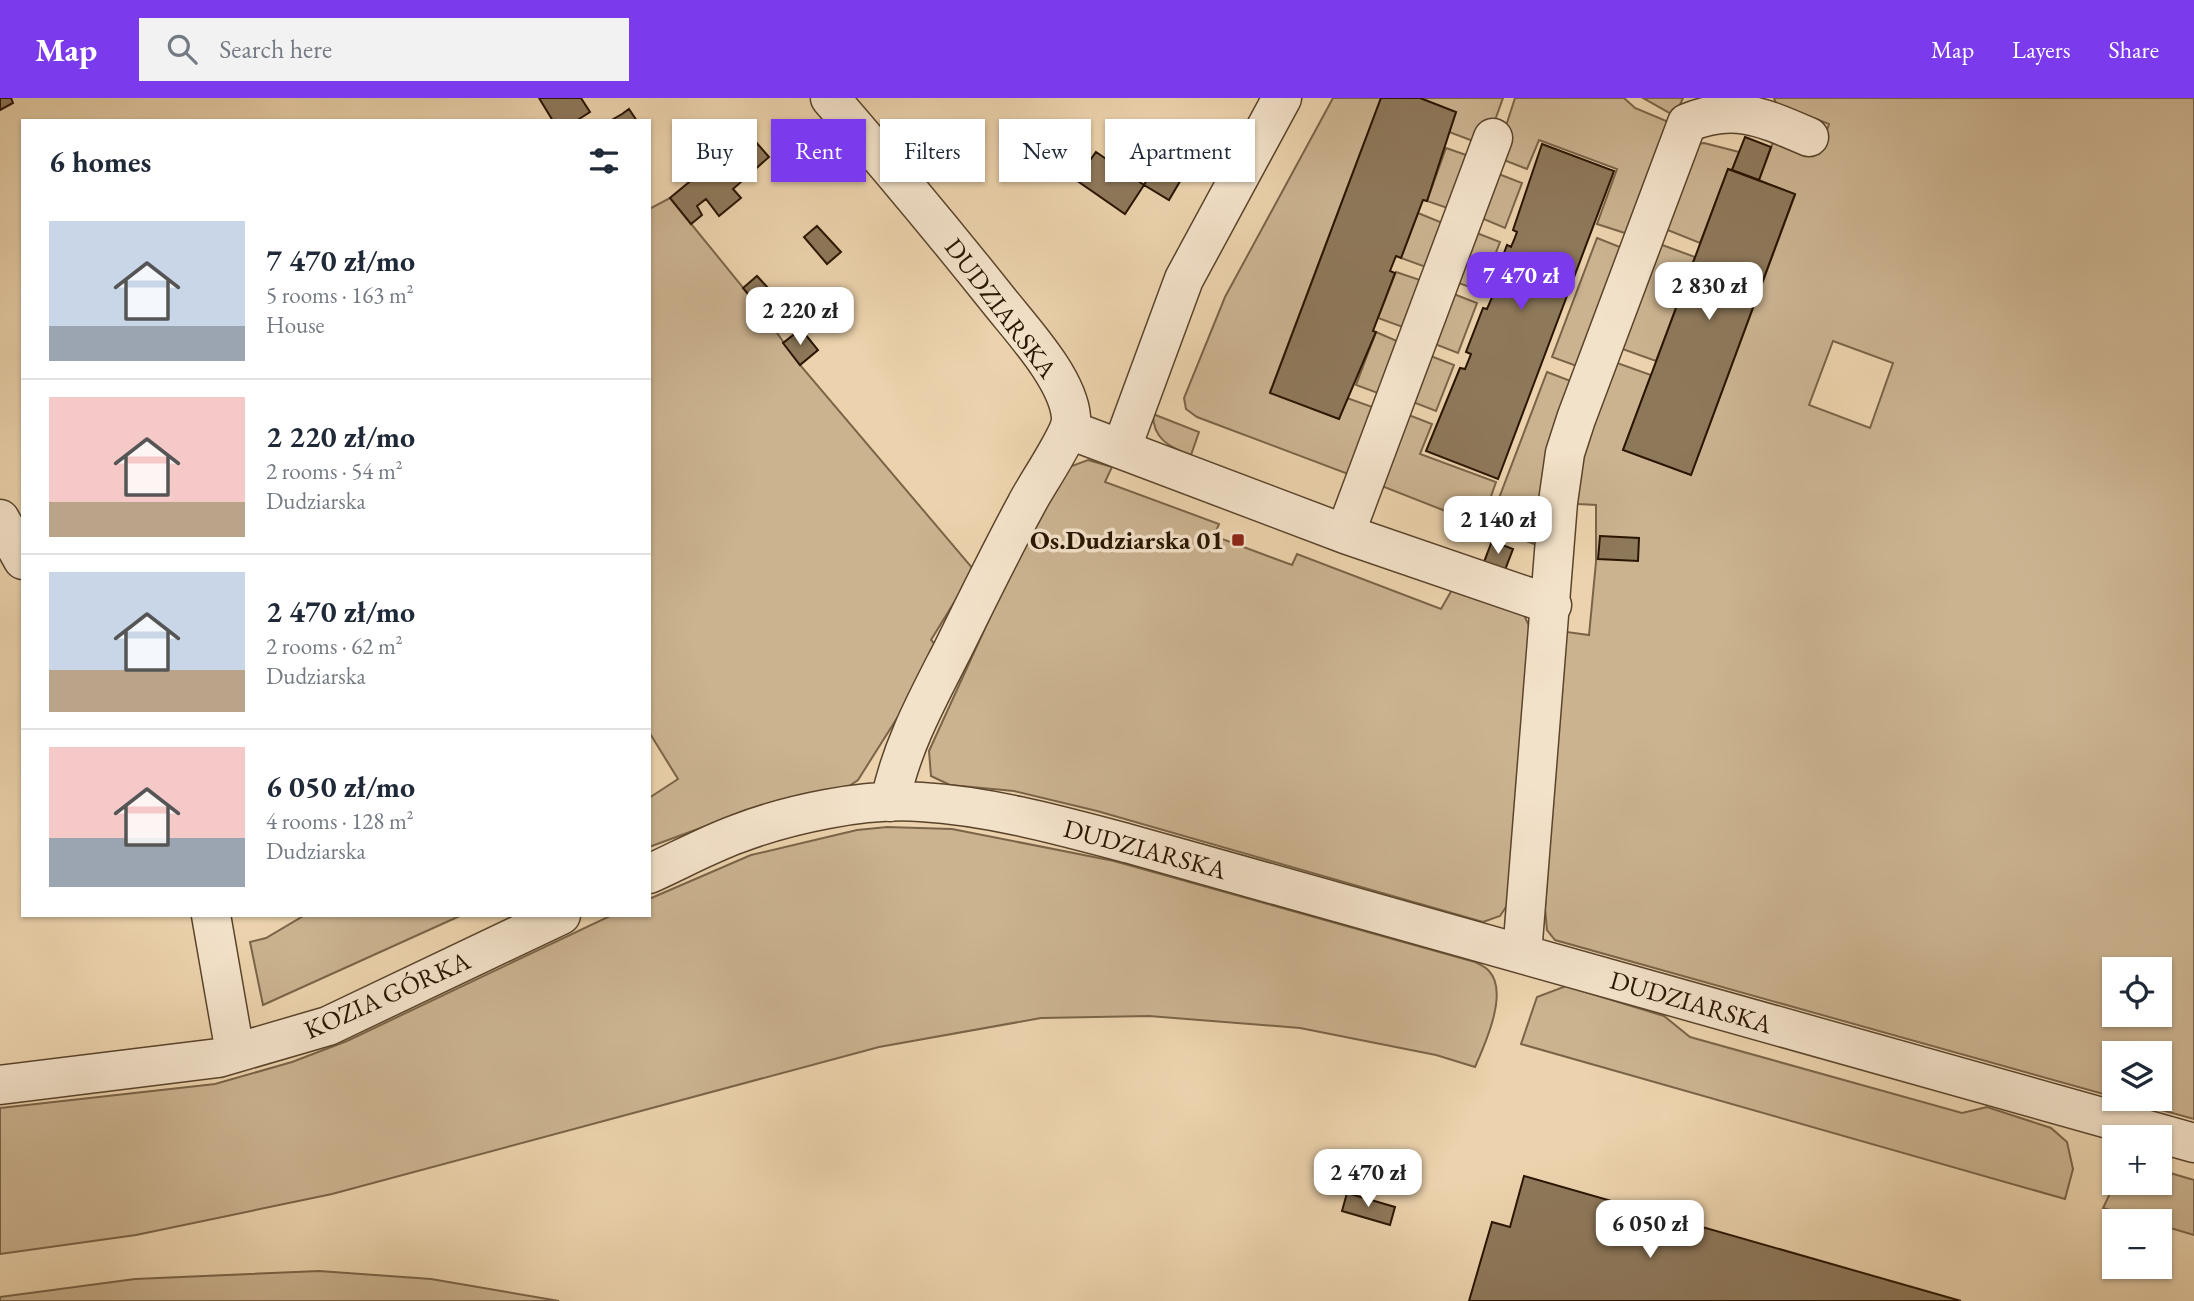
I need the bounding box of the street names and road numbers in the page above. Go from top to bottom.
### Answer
street label: DUDZIARSKA [937,231,1066,386]
street label: DUDZIARSKA [1060,811,1231,887]
street label: KOZIA GÓRKA [299,943,476,1047]
street label: DUDZIARSKA [1606,963,1777,1042]

